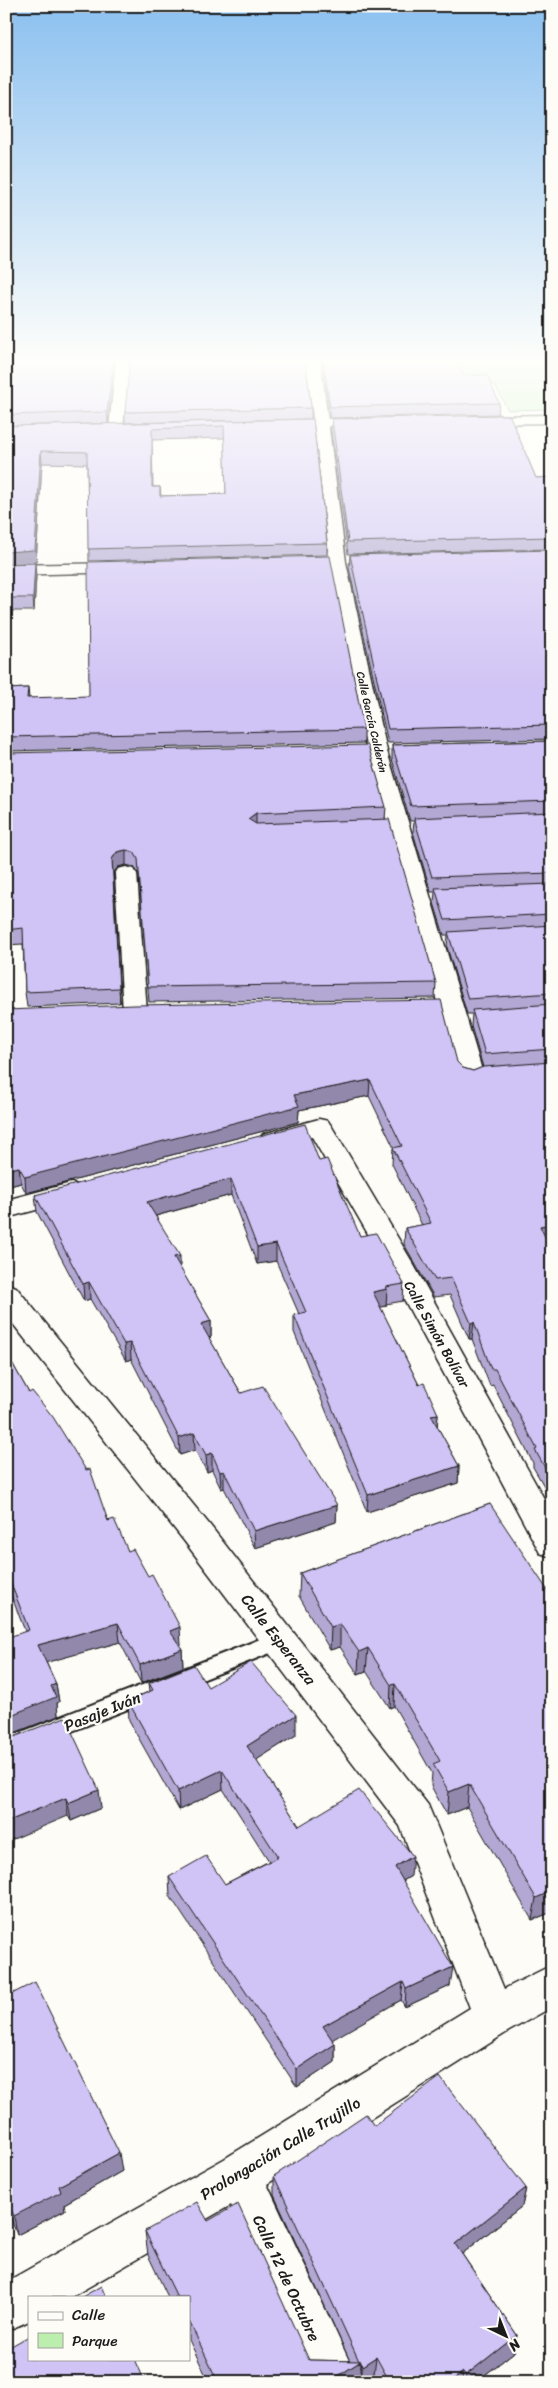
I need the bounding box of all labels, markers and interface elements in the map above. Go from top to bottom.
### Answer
street label: Calle García Calderón [351,669,392,775]
street label: Calle Simón Bolívar [397,1276,477,1394]
street label: Calle Esperanza [233,1587,324,1692]
street label: Pasaje Iván [59,1683,145,1740]
street label: Prolongación Calle Trujillo [194,2089,366,2208]
street label: Calle 12 de Octubre [244,2210,329,2347]
legend [28,2296,190,2360]
text: Calle [72,2302,105,2328]
north arrow [480,2310,530,2360]
text: Parque [72,2328,117,2354]
text: N [502,2332,527,2358]

